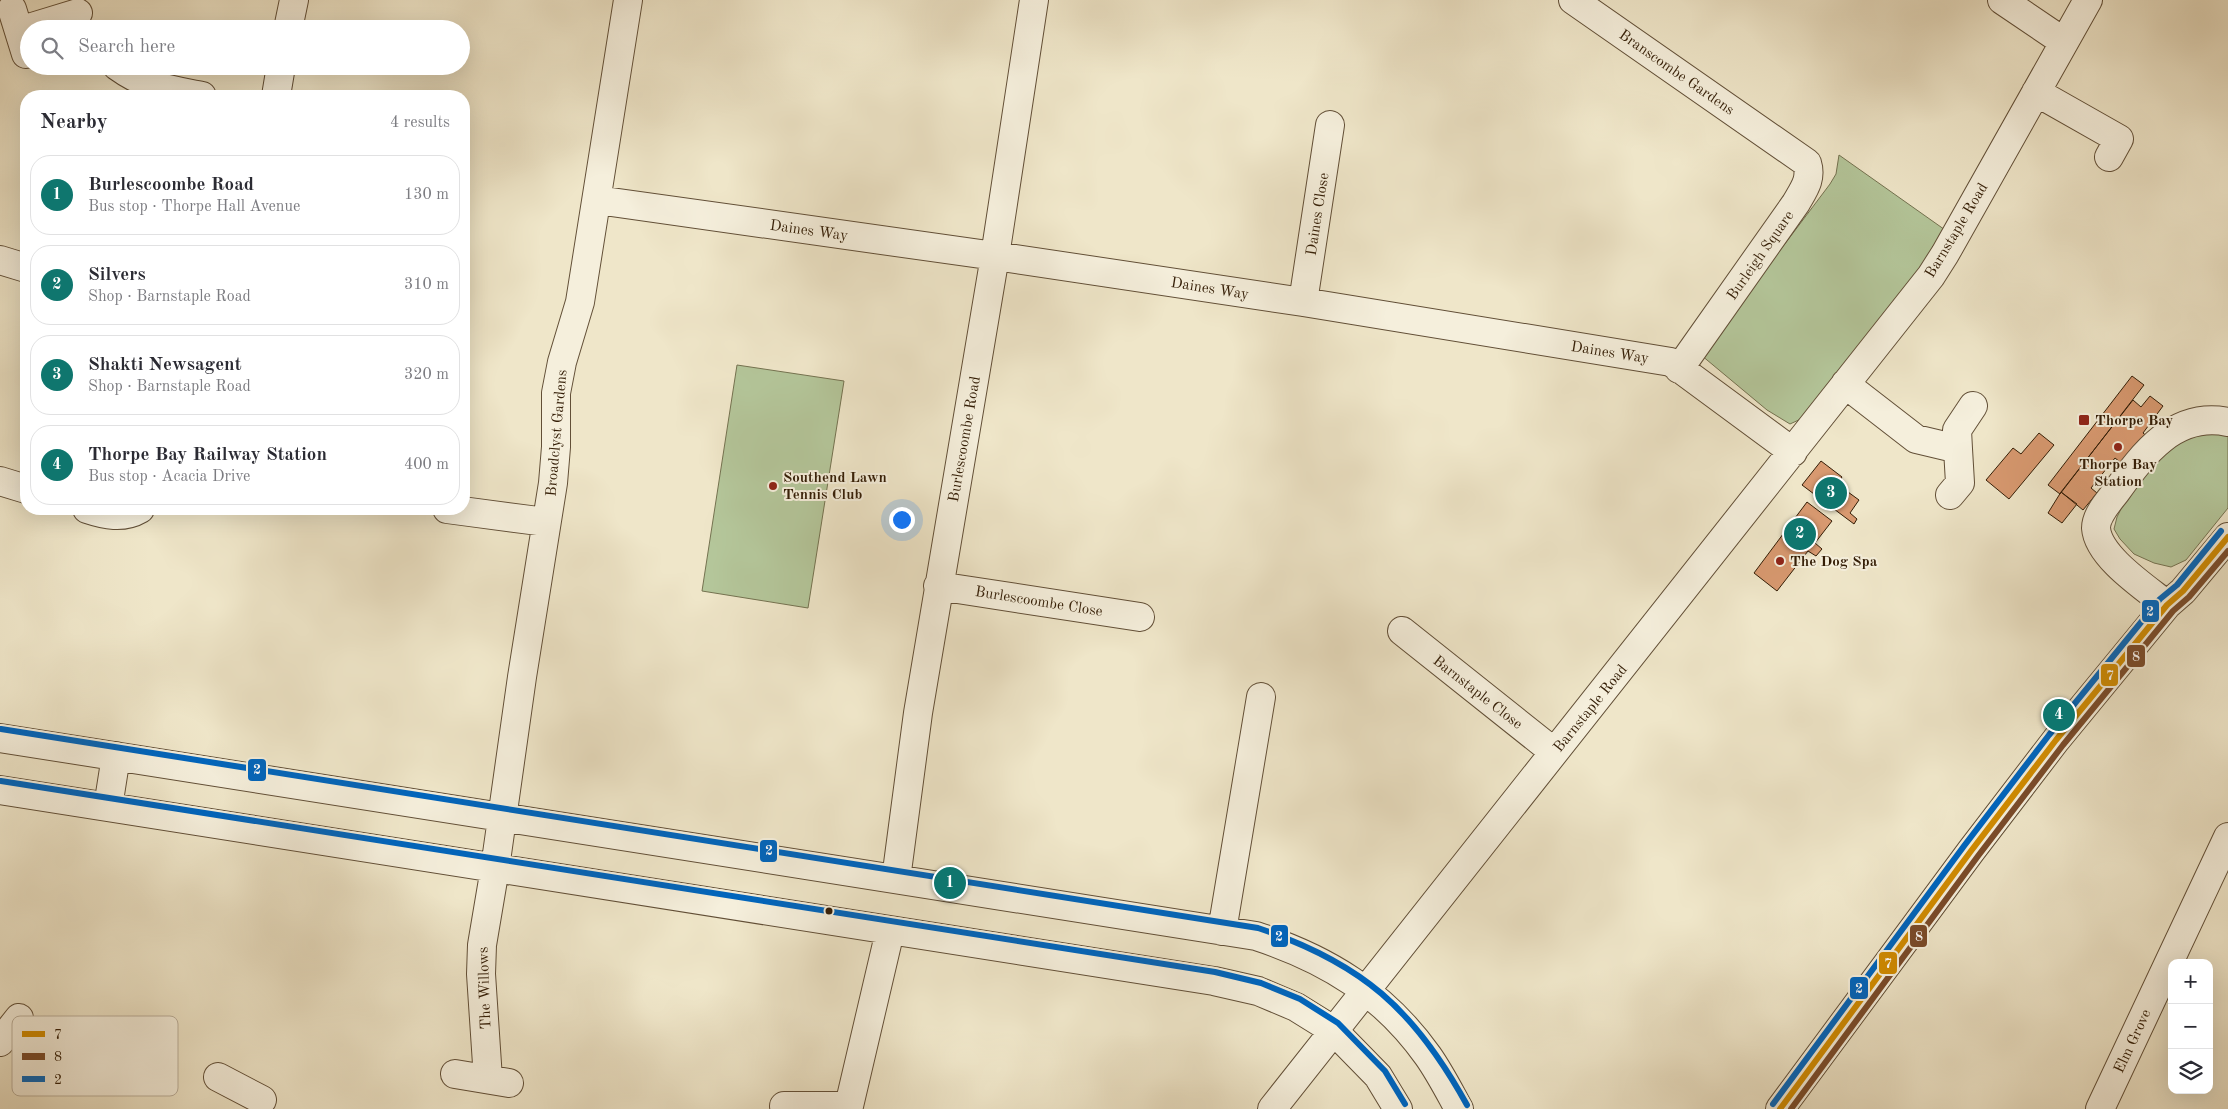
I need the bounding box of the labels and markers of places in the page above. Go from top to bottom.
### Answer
marker: Thorpe Bay [2077,413,2091,427]
place label: Thorpe Bay [2095,414,2174,429]
marker: Thorpe Bay Station [2112,441,2124,453]
place label: Thorpe Bay Station [2079,458,2157,490]
place label: Southend Lawn Tennis Club [783,471,887,503]
pin: 3 [1815,474,1847,512]
marker: Southend Lawn Tennis Club [767,480,779,492]
pin: 2 [1784,515,1816,553]
marker: The Dog Spa [1774,555,1786,567]
place label: The Dog Spa [1790,555,1878,570]
pin: 4 [2043,696,2075,734]
pin: 1 [934,864,966,902]
unlabelled marker [824,906,834,916]

